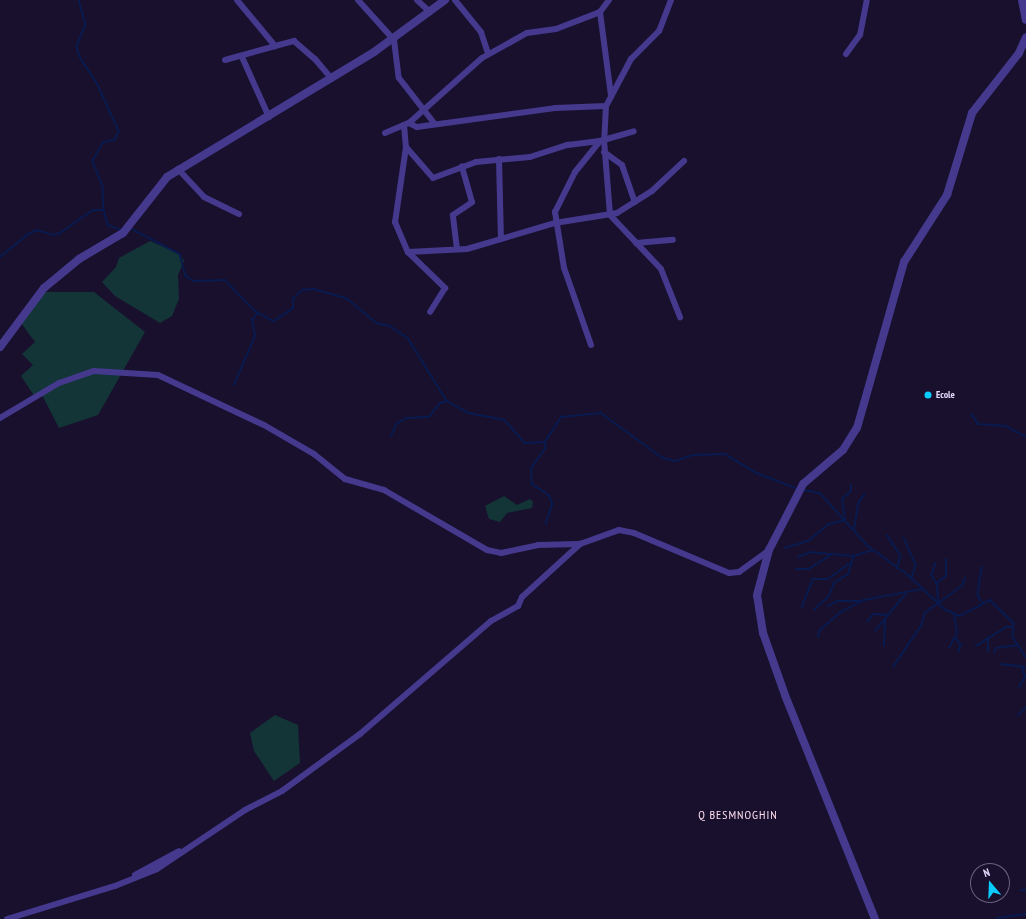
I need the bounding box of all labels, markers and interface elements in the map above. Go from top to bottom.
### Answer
place label: Ecole [936,389,955,401]
marker: Ecole [923,390,933,400]
district label: Q BESMNOGHIN [698,808,778,822]
north arrow [970,863,1010,903]
text: N [981,865,992,880]

